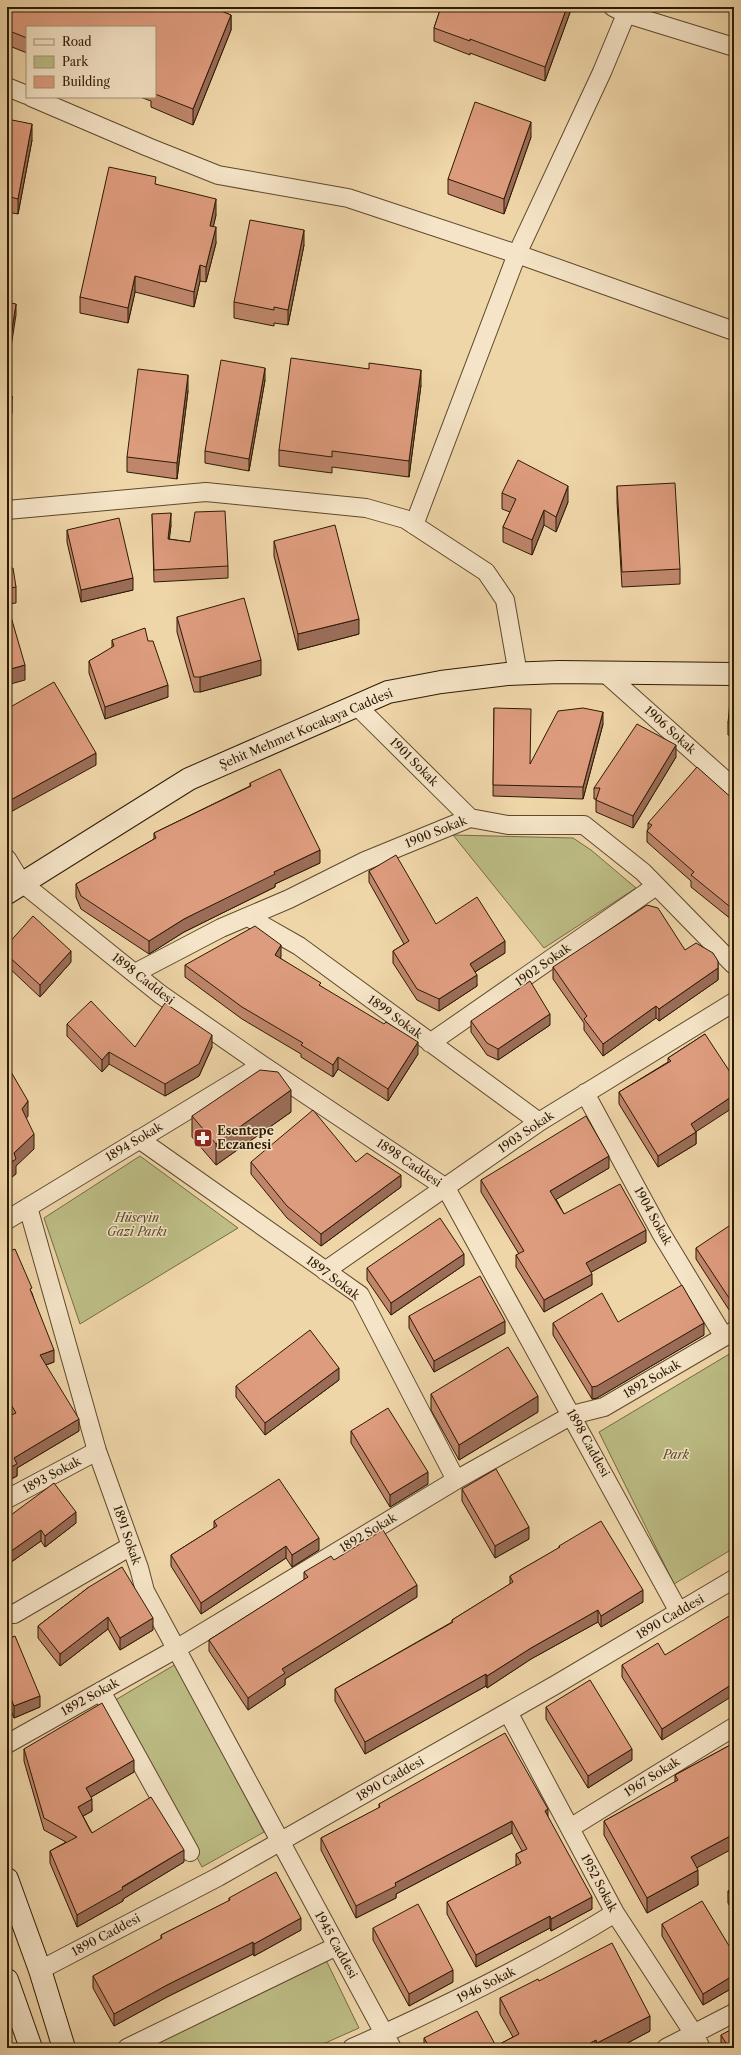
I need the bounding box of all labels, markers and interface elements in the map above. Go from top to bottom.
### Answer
legend [26,26,156,98]
text: Road [62,34,92,49]
text: Park [62,54,89,69]
text: Building [62,74,110,89]
street label: Şehit Mehmet Kocakaya Caddesi [217,685,395,772]
street label: 1906 Sokak [641,703,700,757]
street label: 1901 Sokak [387,734,442,790]
street label: 1900 Sokak [403,812,470,851]
street label: 1902 Sokak [512,939,574,989]
street label: 1898 Caddesi [109,950,178,1008]
street label: 1899 Sokak [365,992,426,1042]
street label: 1903 Sokak [495,1107,557,1156]
street label: 1894 Sokak [103,1118,166,1164]
place label: Esentepe Eczanesi [217,1123,274,1152]
pharmacy icon: Esentepe Eczanesi [192,1127,214,1149]
street label: 1898 Caddesi [374,1135,445,1190]
street label: 1904 Sokak [631,1184,676,1248]
park label: Hüseyin Gazi Parkı [107,1210,167,1239]
street label: 1897 Sokak [304,1253,364,1303]
street label: 1892 Sokak [620,1356,684,1401]
street label: 1898 Caddesi [564,1406,613,1480]
park label: Park [662,1447,690,1462]
street label: 1893 Sokak [20,1453,84,1496]
street label: 1891 Sokak [110,1503,145,1568]
street label: 1892 Sokak [337,1509,400,1555]
street label: 1890 Caddesi [633,1591,707,1642]
street label: 1892 Sokak [58,1674,122,1719]
street label: 1890 Caddesi [353,1753,427,1804]
street label: 1967 Sokak [621,1753,683,1800]
street label: 1952 Sokak [578,1851,621,1915]
street label: 1945 Caddesi [312,1909,361,1981]
street label: 1890 Caddesi [69,1910,143,1959]
street label: 1946 Sokak [454,1963,519,2006]

